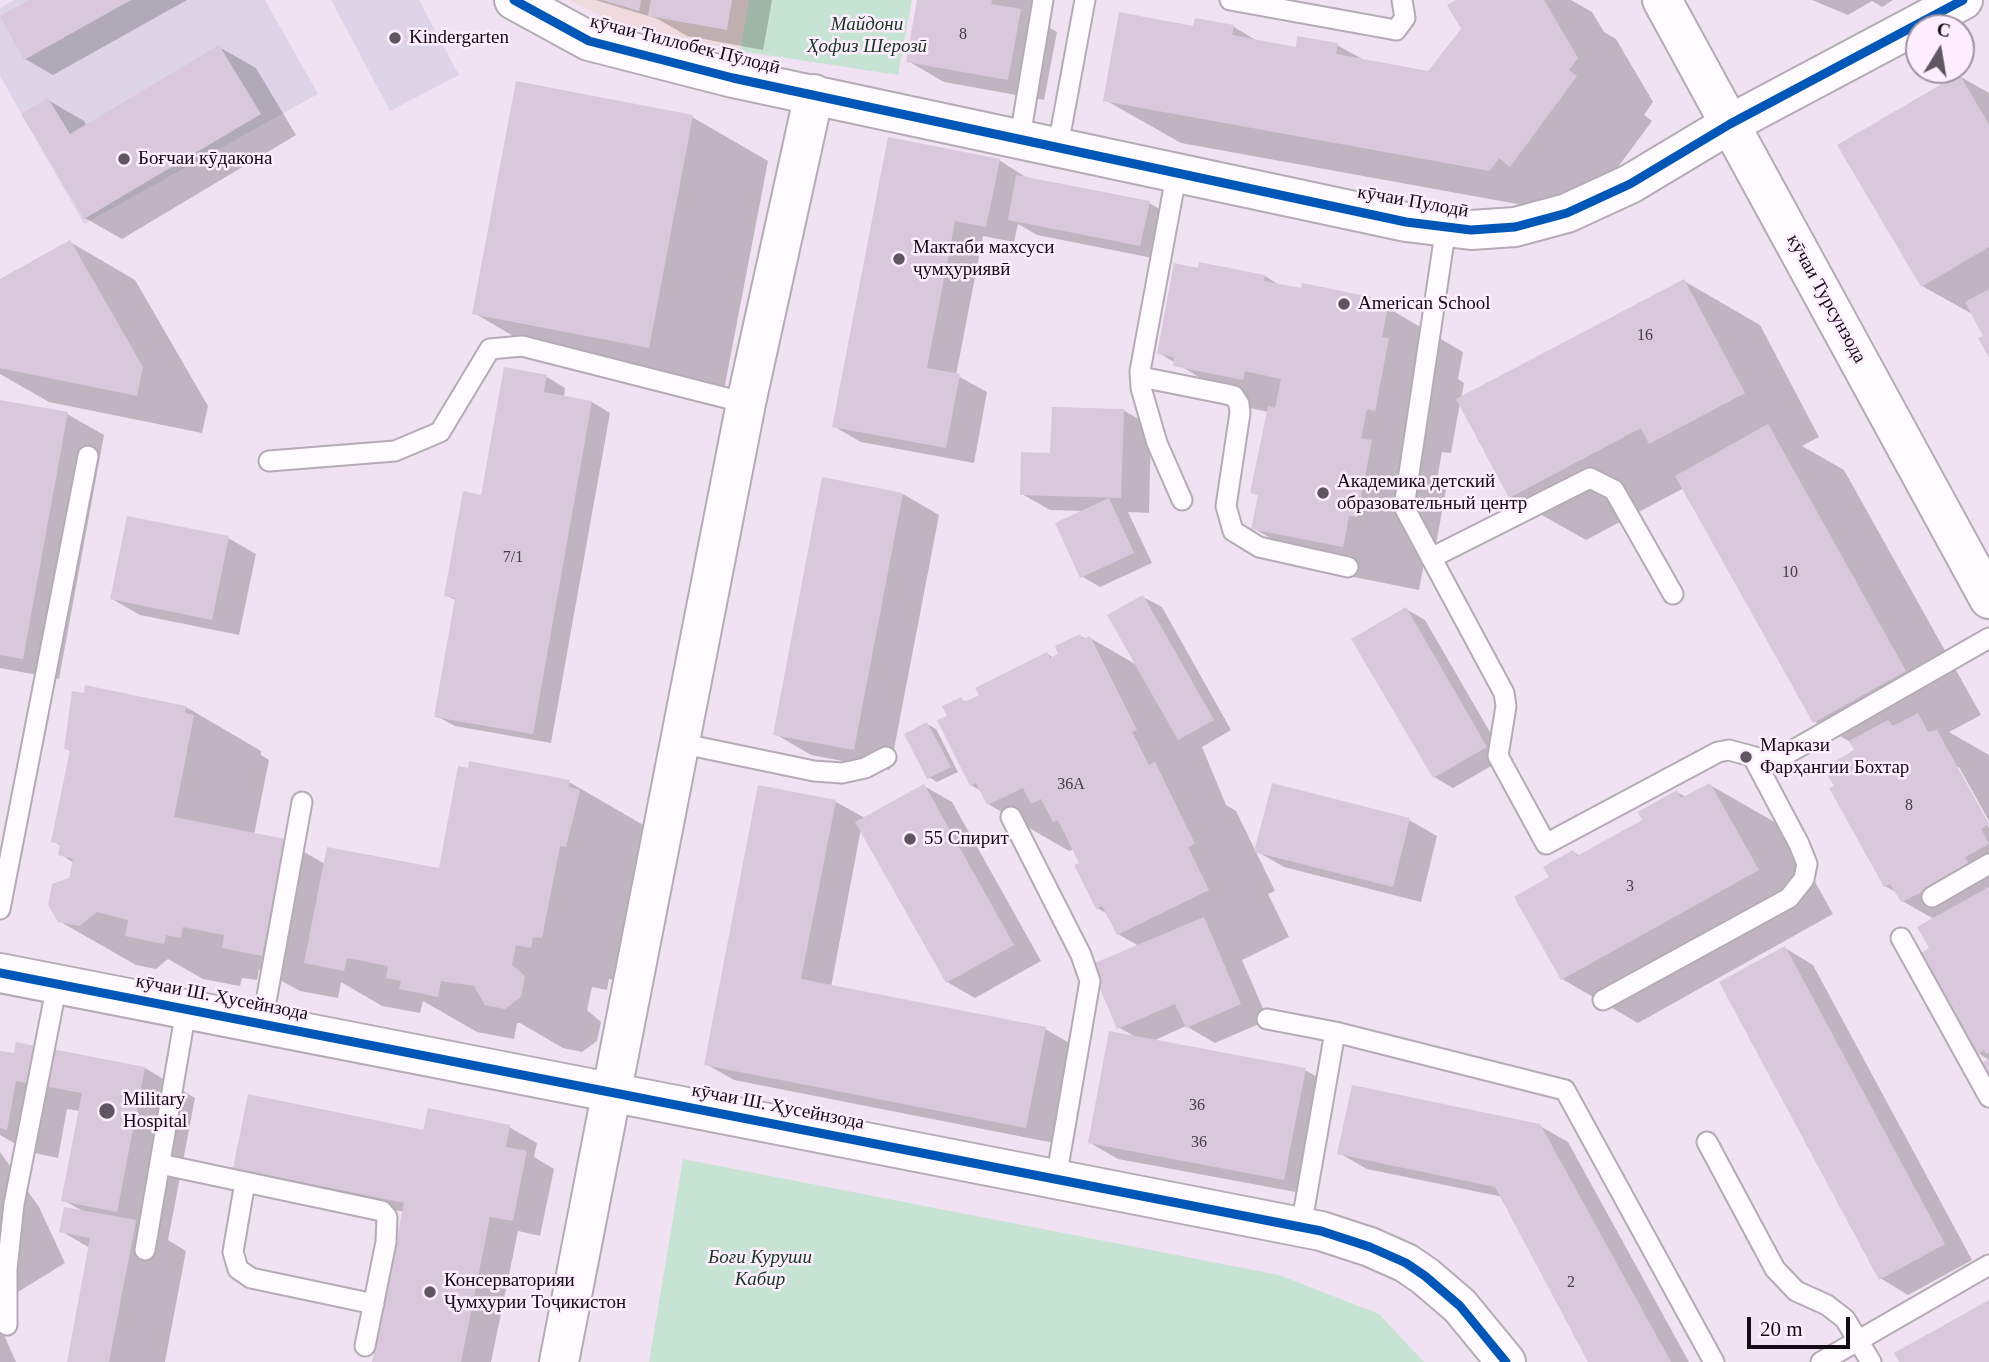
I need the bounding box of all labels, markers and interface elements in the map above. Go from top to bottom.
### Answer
street label: кӯчаи Тиллобек Пӯлодӣ [588,10,782,80]
park label: Майдони Ҳофиз Шерозӣ [807,14,927,58]
north arrow [1905,14,1975,84]
text: С [1935,18,1952,41]
house number: 8 [959,25,967,45]
place label: Kindergarten [409,27,509,49]
marker: Kindergarten [387,30,403,46]
place label: Боғчаи кӯдакона [138,148,272,170]
marker: Боғчаи кӯдакона [116,151,132,167]
street label: кӯчаи Пулодӣ [1356,181,1470,223]
street label: кӯчаи Турсунзода [1781,231,1871,367]
place label: Мактаби махсуси ҷумҳуриявӣ [913,237,1054,281]
marker: Мактаби махсуси ҷумҳуриявӣ [891,251,907,267]
place label: American School [1358,293,1490,315]
marker: American School [1336,296,1352,312]
house number: 16 [1637,326,1653,346]
place label: Академика детский образовательный центр [1337,471,1527,515]
marker: Академика детский образовательный центр [1315,485,1331,501]
house number: 7/1 [503,548,523,568]
house number: 10 [1782,563,1798,583]
place label: Маркази Фарҳангии Бохтар [1760,735,1909,779]
marker: Маркази Фарҳангии Бохтар [1738,749,1754,765]
house number: 36А [1057,775,1085,795]
house number: 8 [1905,796,1913,816]
place label: 55 Спирит [924,828,1009,850]
marker: 55 Спирит [902,831,918,847]
house number: 3 [1626,877,1634,897]
street label: кӯчаи Ш. Ҳусейнзода [134,970,310,1026]
street label: кӯчаи Ш. Ҳусейнзода [690,1079,866,1135]
place label: Military Hospital [123,1089,187,1133]
house number: 36 [1189,1096,1205,1116]
marker: Military Hospital [97,1101,117,1121]
house number: 36 [1191,1133,1207,1153]
park label: Боғи Куруши Кабир [708,1247,812,1291]
place label: Консерваторияи Ҷумҳурии Тоҷикистон [444,1270,626,1314]
house number: 2 [1567,1273,1575,1293]
marker: Консерваторияи Ҷумҳурии Тоҷикистон [422,1284,438,1300]
scale bar [1751,1302,1854,1346]
text: 20 m [1760,1317,1803,1341]

